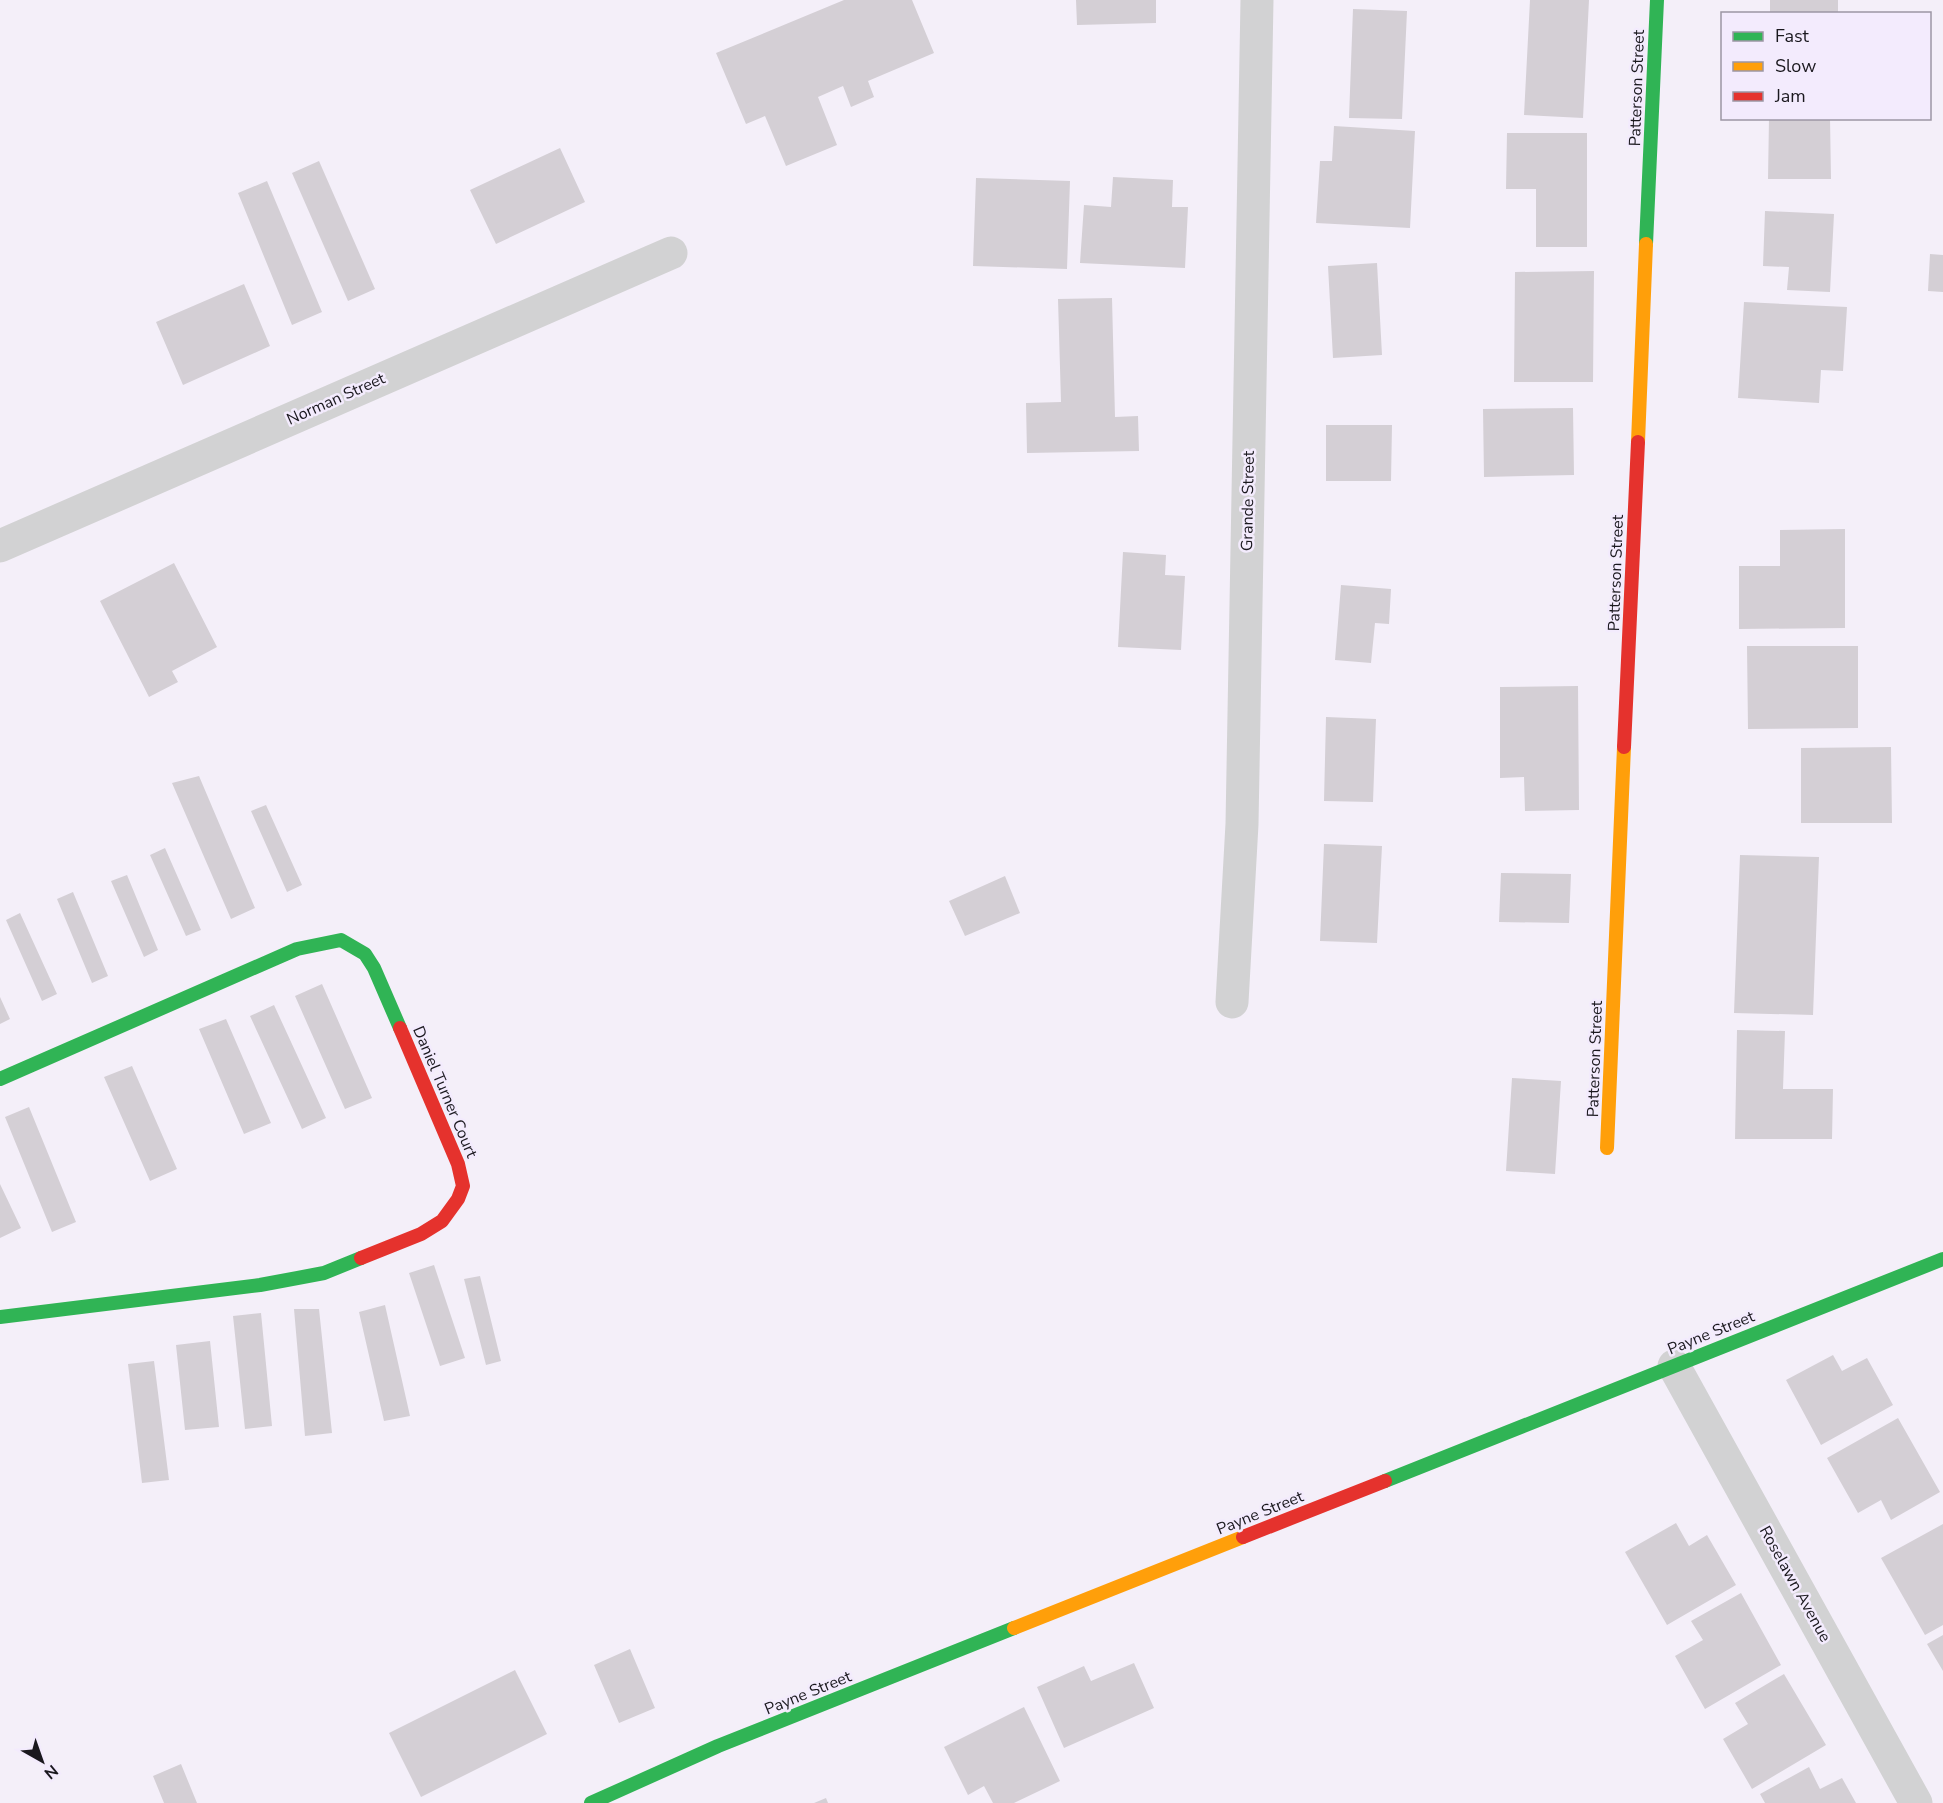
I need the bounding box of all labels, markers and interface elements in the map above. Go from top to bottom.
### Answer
legend [1721,12,1931,120]
text: Fast [1775,24,1810,48]
street label: Patterson Street [1624,29,1650,147]
text: Slow [1775,54,1816,78]
text: Jam [1774,84,1806,108]
street label: Norman Street [283,367,389,431]
street label: Grande Street [1236,450,1260,551]
street label: Patterson Street [1603,514,1629,632]
street label: Patterson Street [1582,1000,1608,1118]
street label: Daniel Turner Court [407,1023,483,1162]
street label: Payne Street [1664,1305,1758,1360]
street label: Payne Street [1213,1485,1307,1540]
street label: Roselawn Avenue [1754,1522,1836,1646]
street label: Payne Street [761,1665,855,1720]
north arrow [12,1731,72,1791]
text: N [39,1759,63,1784]

